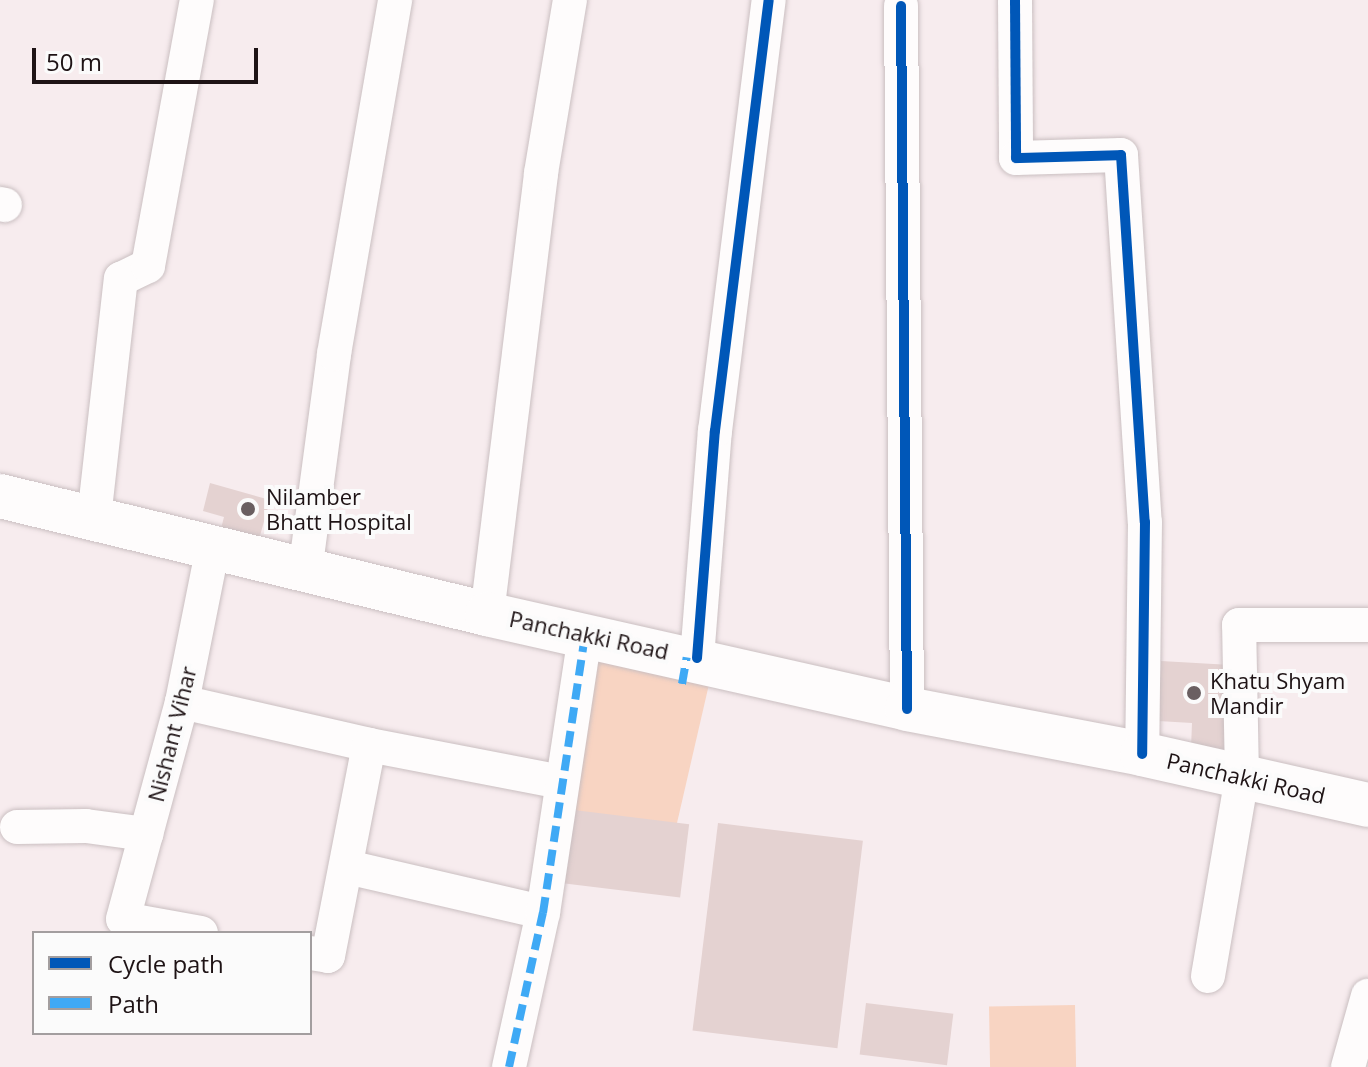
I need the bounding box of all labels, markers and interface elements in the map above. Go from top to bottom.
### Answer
scale bar [36,32,262,82]
text: 50 m [46,45,102,78]
place label: Nilamber Bhatt Hospital [266,483,412,534]
marker: Nilamber Bhatt Hospital [237,498,259,520]
street label: Panchakki Road [507,605,671,665]
street label: Nishant Vihar [142,663,202,805]
place label: Khatu Shyam Mandir [1210,667,1345,718]
marker: Khatu Shyam Mandir [1185,684,1203,702]
street label: Panchakki Road [1164,747,1328,809]
legend [32,931,312,1035]
text: Cycle path [108,947,224,980]
text: Path [108,987,159,1020]

